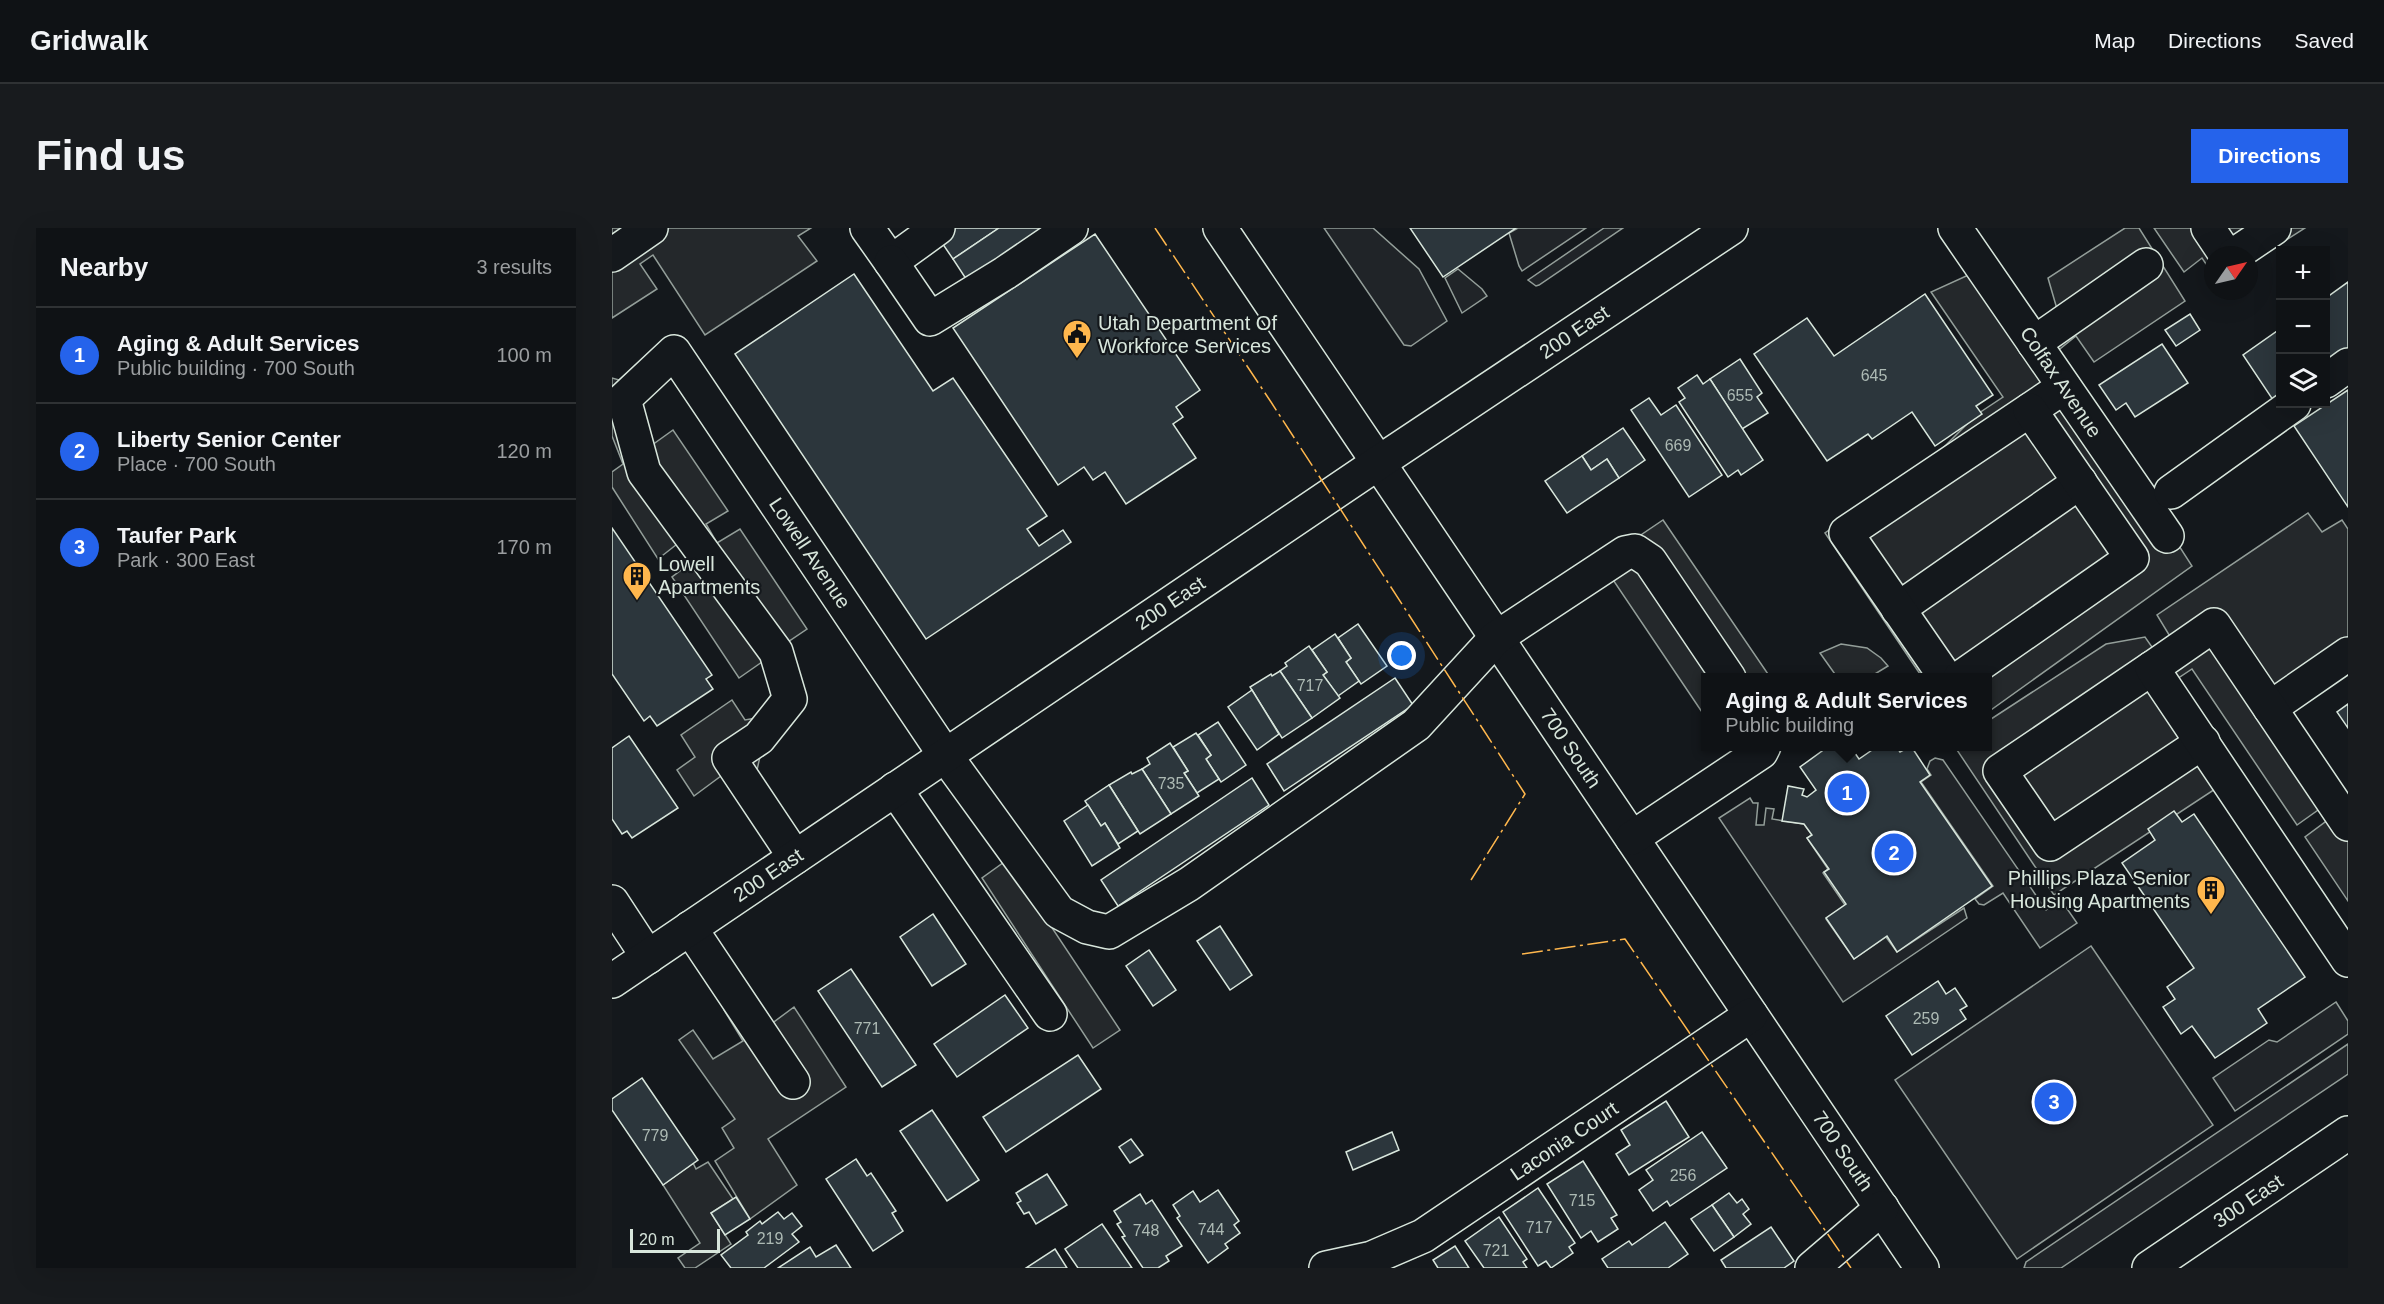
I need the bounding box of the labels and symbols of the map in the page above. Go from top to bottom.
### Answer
north arrow [2204,246,2258,300]
street label: 200 East [1535,301,1613,363]
place label: Utah Department Of Workforce Services [1098,312,1277,357]
public building icon: Utah Department Of Workforce Services [1061,318,1093,360]
street label: Colfax Avenue [2016,323,2106,441]
house number: 645 [1861,367,1887,384]
house number: 655 [1727,387,1753,404]
house number: 669 [1665,437,1691,454]
street label: Lowell Avenue [765,494,855,612]
place label: Lowell Apartments [658,553,760,598]
building icon: Lowell Apartments [621,560,653,602]
street label: 200 East [1131,572,1209,634]
your location [1387,641,1416,670]
house number: 717 [1297,677,1323,694]
street label: 700 South [1536,704,1606,792]
pin: 1 [1828,770,1866,816]
house number: 735 [1158,775,1184,792]
pin: 2 [1874,830,1914,876]
street label: 200 East [729,844,807,906]
place label: Phillips Plaza Senior Housing Apartments [2008,867,2190,912]
building icon: Phillips Plaza Senior Housing Apartments [2195,874,2227,916]
house number: 259 [1913,1010,1939,1027]
house number: 771 [854,1020,880,1037]
pin: 3 [2034,1080,2074,1124]
street label: Laconia Court [1506,1097,1622,1185]
street label: 700 South [1808,1107,1878,1195]
house number: 779 [642,1127,668,1144]
house number: 256 [1670,1167,1696,1184]
street label: 300 East [2209,1170,2287,1232]
house number: 715 [1569,1192,1595,1209]
house number: 717 [1526,1219,1552,1236]
house number: 744 [1198,1221,1224,1238]
house number: 748 [1133,1222,1159,1239]
scale bar [630,1226,720,1254]
house number: 219 [757,1230,783,1247]
house number: 721 [1483,1242,1509,1259]

